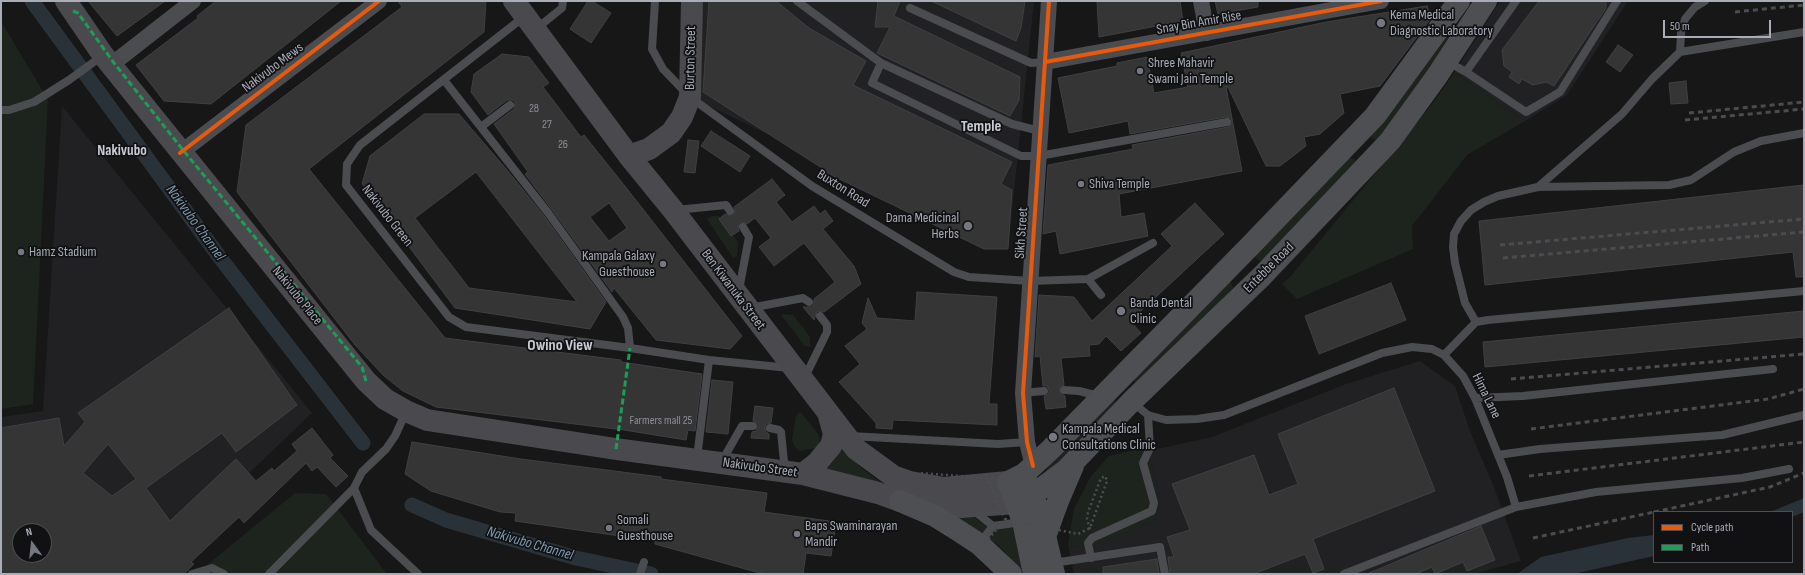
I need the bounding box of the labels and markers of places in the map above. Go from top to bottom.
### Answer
place label: Kema Medical Diagnostic Laboratory [1390,7,1493,40]
marker: Kema Medical Diagnostic Laboratory [1375,17,1387,29]
place label: Shree Mahavir Swami Jain Temple [1148,55,1233,88]
marker: Shree Mahavir Swami Jain Temple [1135,66,1145,76]
place label: Shiva Temple [1089,176,1150,192]
marker: Shiva Temple [1076,179,1086,189]
place label: Dama Medicinal Herbs [886,210,959,242]
marker: Dama Medicinal Herbs [962,220,974,232]
place label: Hamz Stadium [29,244,97,260]
marker: Hamz Stadium [16,247,26,257]
place label: Kampala Galaxy Guesthouse [582,248,655,280]
marker: Kampala Galaxy Guesthouse [658,259,668,269]
place label: Banda Dental Clinic [1130,295,1192,328]
marker: Banda Dental Clinic [1115,305,1127,317]
place label: Kampala Medical Consultations Clinic [1062,421,1156,454]
marker: Kampala Medical Consultations Clinic [1047,431,1059,443]
place label: Somali Guesthouse [617,512,673,544]
place label: Baps Swaminarayan Mandir [805,518,897,550]
marker: Somali Guesthouse [604,523,614,533]
marker: Baps Swaminarayan Mandir [792,529,802,539]

